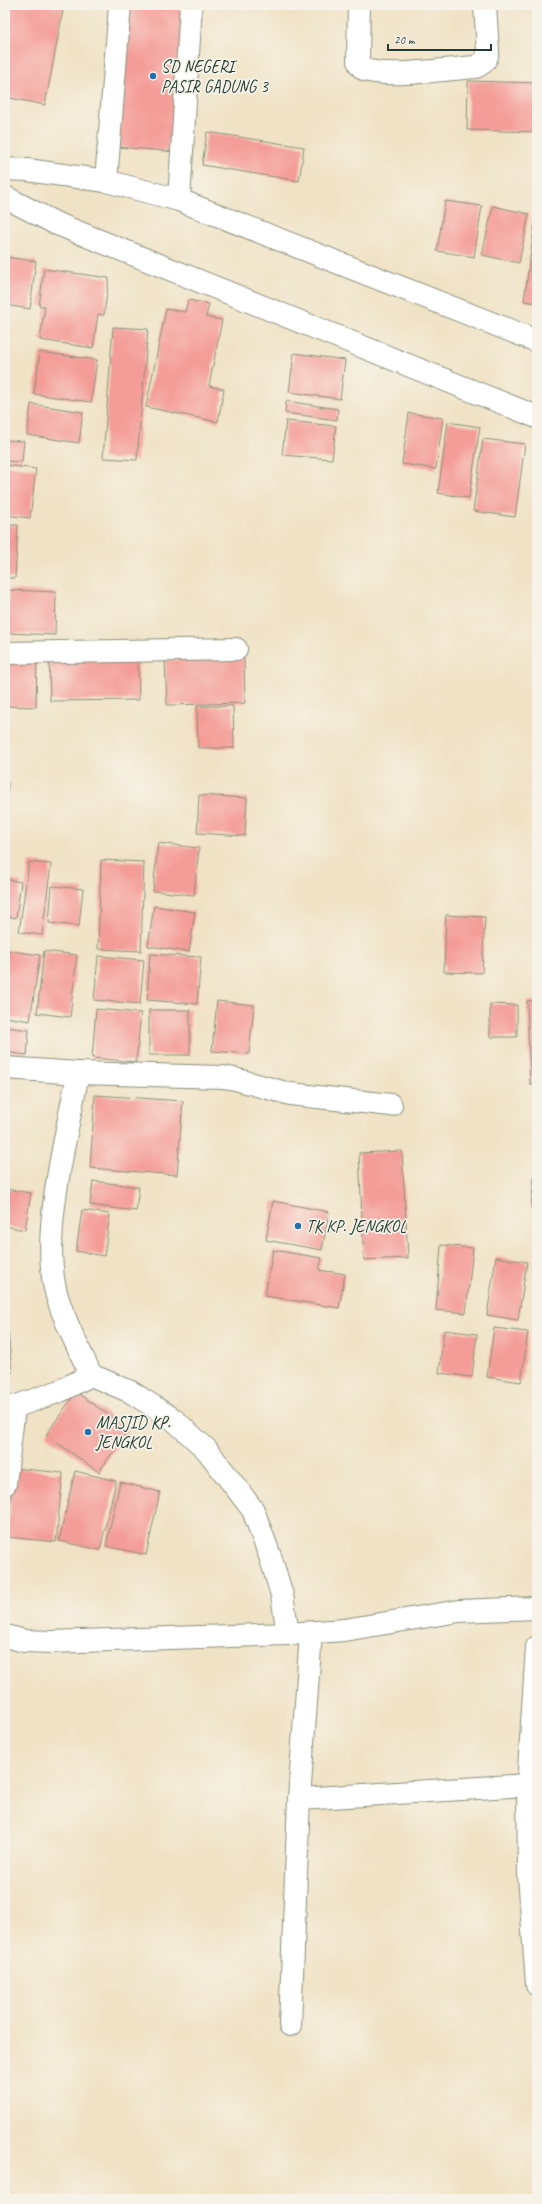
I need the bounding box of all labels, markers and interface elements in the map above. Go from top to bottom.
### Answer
scale bar [388,26,491,52]
text: 20 m [394,32,416,48]
place label: SD NEGERI PASIR GADUNG 3 [161,56,269,97]
marker: SD NEGERI PASIR GADUNG 3 [148,71,158,81]
place label: TK KP. JENGKOL [306,1216,407,1237]
marker: TK KP. JENGKOL [293,1221,303,1231]
place label: MASJID KP. JENGKOL [95,1412,171,1453]
marker: MASJID KP. JENGKOL [83,1427,93,1437]

